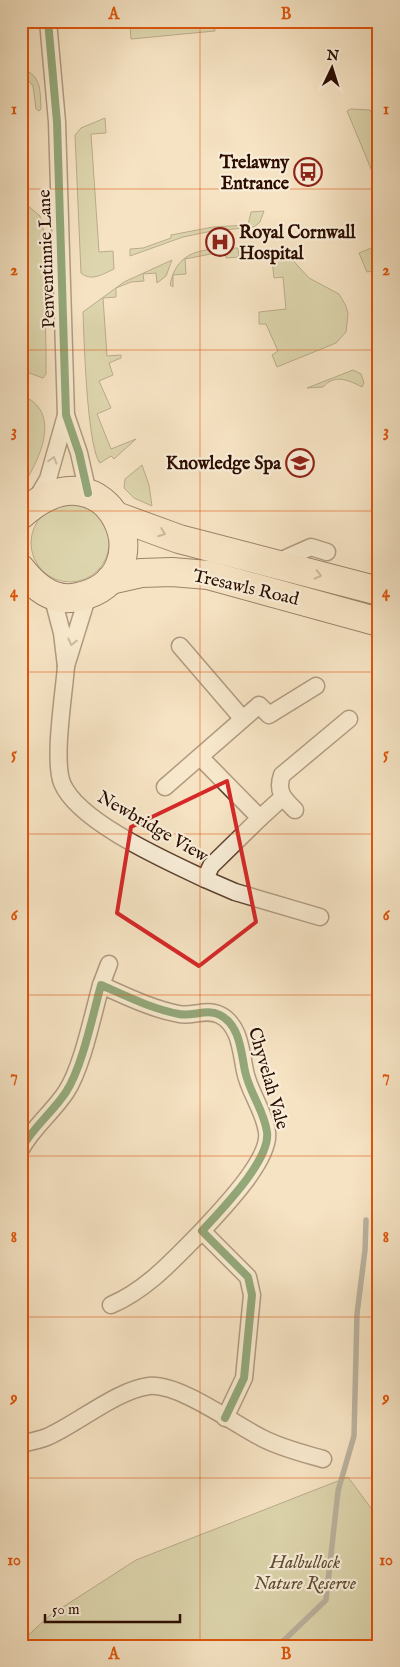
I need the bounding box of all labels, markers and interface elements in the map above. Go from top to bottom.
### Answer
text: A [108,5,121,25]
text: B [281,5,292,25]
north arrow [308,42,358,92]
text: N [325,47,340,65]
text: 1 [11,100,17,120]
text: 1 [383,100,389,120]
place label: Trelawny Entrance [219,152,290,196]
bus stop icon: Trelawny Entrance [293,157,323,187]
street label: Penventinnie Lane [34,189,61,329]
place label: Royal Cornwall Hospital [239,222,357,266]
hospital icon: Royal Cornwall Hospital [205,227,235,257]
text: 2 [10,261,18,281]
text: 2 [382,261,390,281]
text: 3 [11,422,17,442]
text: 3 [383,422,389,442]
school or university icon: Knowledge Spa [285,448,315,478]
place label: Knowledge Spa [166,453,282,476]
one-way arrow [48,457,58,465]
one-way arrow [157,527,165,537]
street label: Tresawls Road [190,565,301,612]
one-way arrow [314,569,323,580]
text: 4 [10,583,19,603]
text: 4 [382,583,391,603]
one-way arrow [68,637,78,645]
text: 5 [11,745,17,765]
text: 5 [383,745,389,765]
street label: Newbridge View [93,786,213,869]
text: 6 [11,906,19,926]
text: 6 [383,906,391,926]
street label: Chyvelah Vale [242,1025,293,1132]
text: 7 [10,1067,18,1087]
text: 7 [382,1067,390,1087]
text: 8 [11,1228,17,1248]
text: 8 [383,1228,389,1248]
text: 9 [10,1389,18,1409]
text: 9 [382,1389,390,1409]
text: 10 [7,1551,21,1571]
text: 10 [379,1551,393,1571]
park label: Halbullock Nature Reserve [254,1552,356,1596]
scale bar [45,1592,180,1624]
text: 50 m [52,1600,80,1619]
text: A [108,1645,121,1665]
text: B [281,1645,292,1665]

